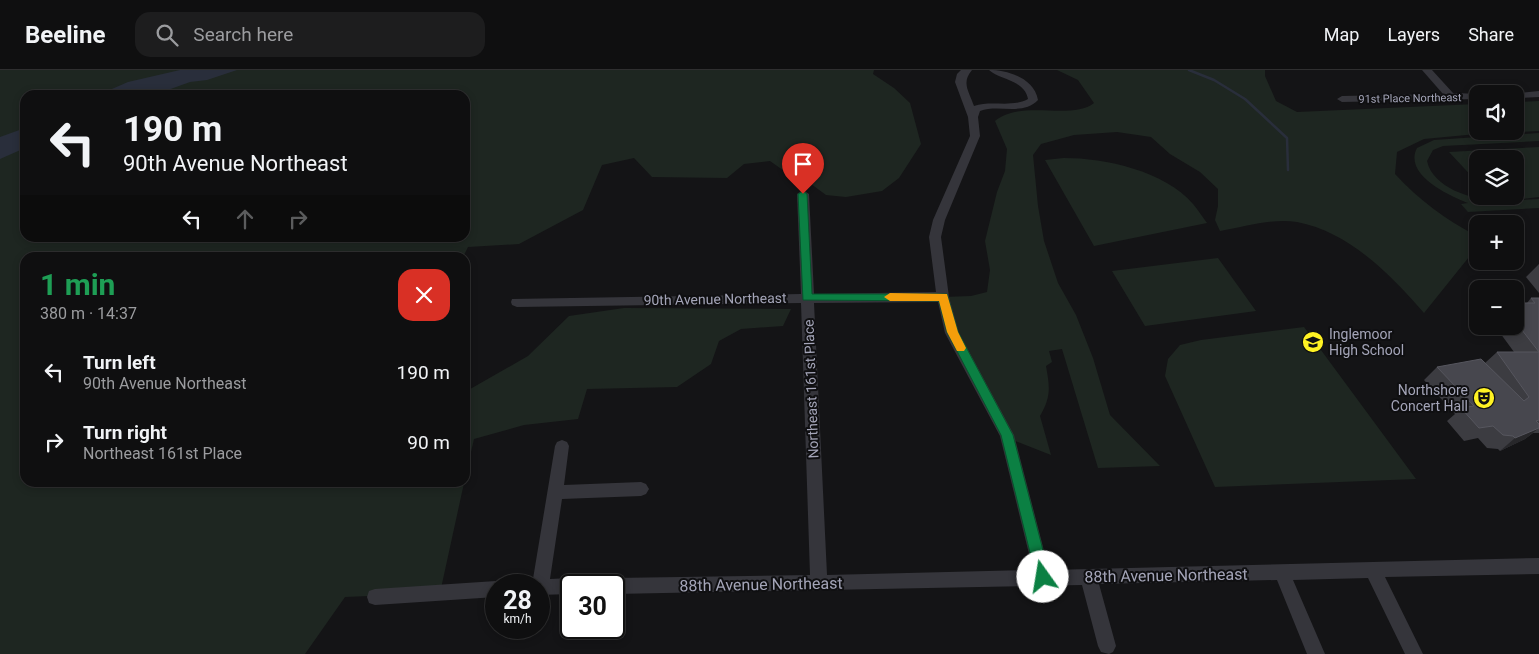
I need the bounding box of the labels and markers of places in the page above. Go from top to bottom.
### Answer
pin [782,143,824,194]
place label: Inglemoor High School [1329,326,1404,358]
school or university icon: Inglemoor High School [1301,330,1325,354]
place label: Northshore Concert Hall [1391,382,1468,414]
theatre icon: Northshore Concert Hall [1472,386,1496,410]

